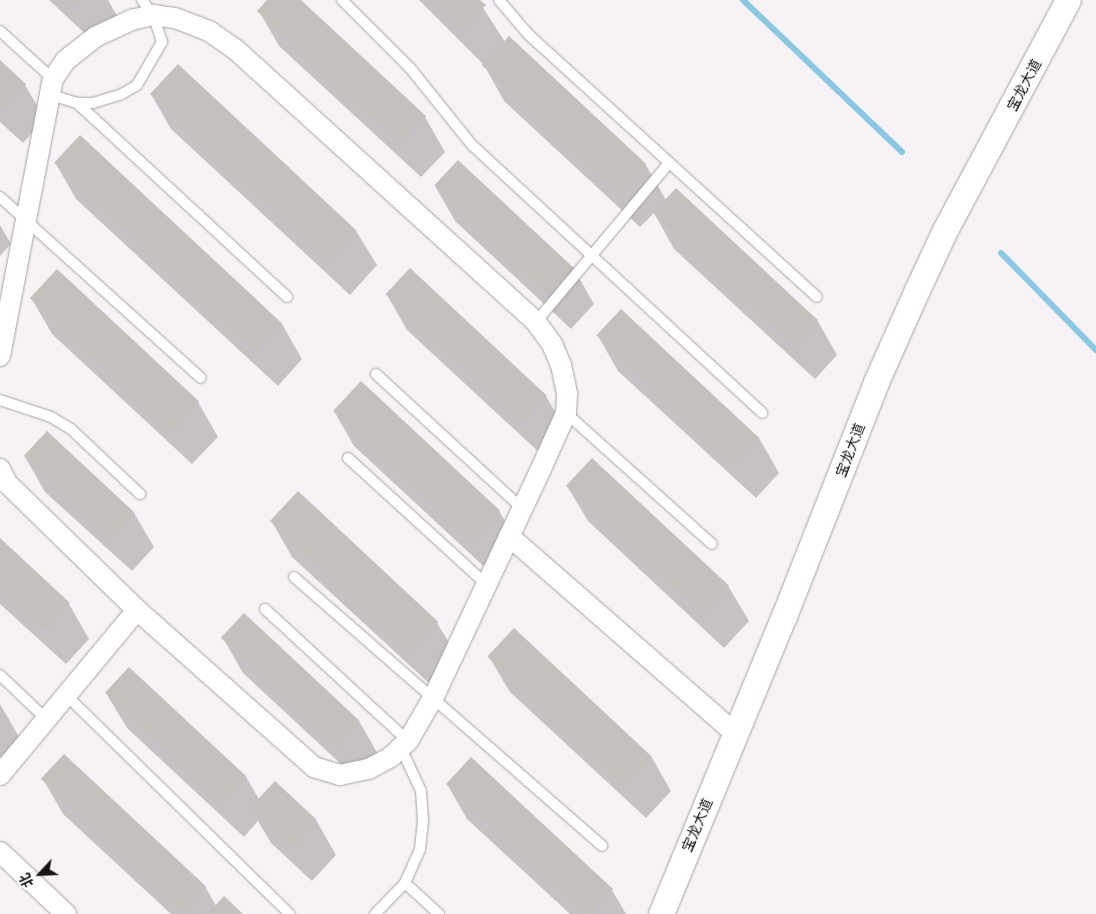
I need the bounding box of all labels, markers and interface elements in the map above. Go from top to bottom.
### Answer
street label: 宝龙大道 [1003,56,1045,114]
street label: 宝龙大道 [832,421,868,479]
street label: 宝龙大道 [678,796,716,854]
north arrow [15,849,65,899]
text: 北 [15,871,37,890]

